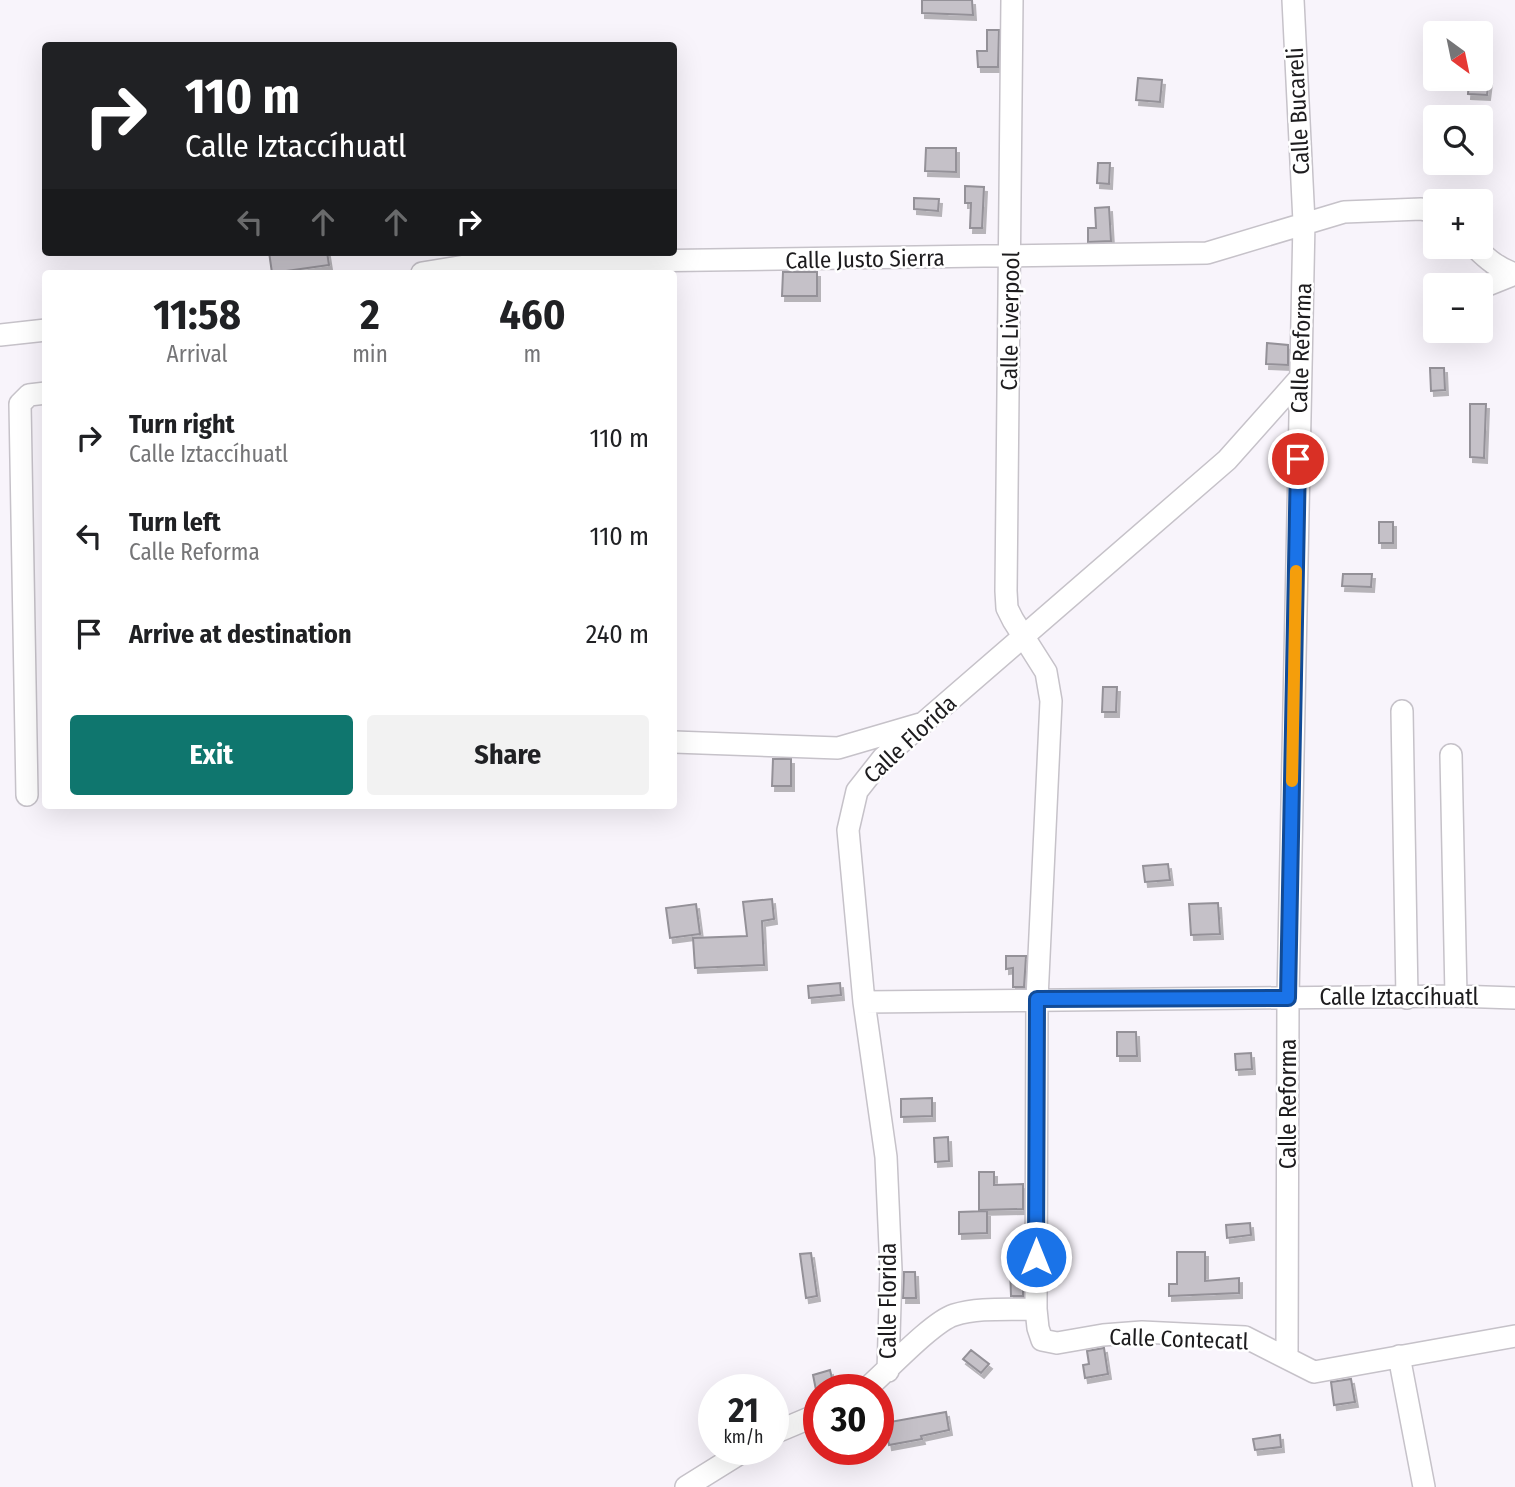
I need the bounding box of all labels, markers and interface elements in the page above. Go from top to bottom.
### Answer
north arrow [1423,21,1493,91]
map controls [1423,21,1493,343]
street label: Calle Bucareli [1281,47,1315,175]
text: 110 m [185,67,300,126]
icon: right [70,70,161,161]
button: search [1423,105,1493,175]
text: Calle Iztaccíhuatl [185,127,406,165]
button: + [1423,189,1493,259]
icon: left [231,203,269,241]
icon: ahead [304,203,342,241]
icon: ahead [377,203,415,241]
icon: right [450,203,488,241]
street label: Calle Justo Sierra [785,244,945,274]
street label: Calle Liverpool [995,251,1025,391]
button: − [1423,273,1493,343]
street label: Calle Reforma [1285,282,1317,414]
text: 11:58 [153,290,241,340]
text: 2 [360,290,380,340]
text: 460 [499,290,566,340]
text: Arrival [167,340,228,368]
text: min [352,340,388,368]
text: m [524,340,541,368]
text: Turn right [129,409,235,440]
icon: right [70,419,108,457]
text: 110 m [589,423,649,454]
pin [1268,429,1328,489]
text: Calle Iztaccíhuatl [129,440,288,468]
icon: arrive [1279,440,1317,478]
text: Turn left [129,507,221,538]
icon: left [70,517,108,555]
text: 110 m [589,521,649,552]
text: Calle Reforma [129,538,260,566]
icon: arrive [70,615,108,653]
text: Arrive at destination [129,619,352,650]
text: 240 m [586,619,649,650]
street label: Calle Florida [858,689,962,789]
button: Exit [70,715,353,795]
button: Share [367,715,649,795]
street label: Calle Iztaccíhuatl [1319,983,1479,1011]
street label: Calle Reforma [1274,1039,1302,1169]
position arrow [999,1220,1073,1294]
street label: Calle Florida [874,1243,902,1359]
street label: Calle Contecatl [1109,1323,1249,1355]
speed limit sign: 30 [803,1374,894,1465]
text: 21 [728,1389,759,1431]
text: km/h [723,1426,764,1448]

